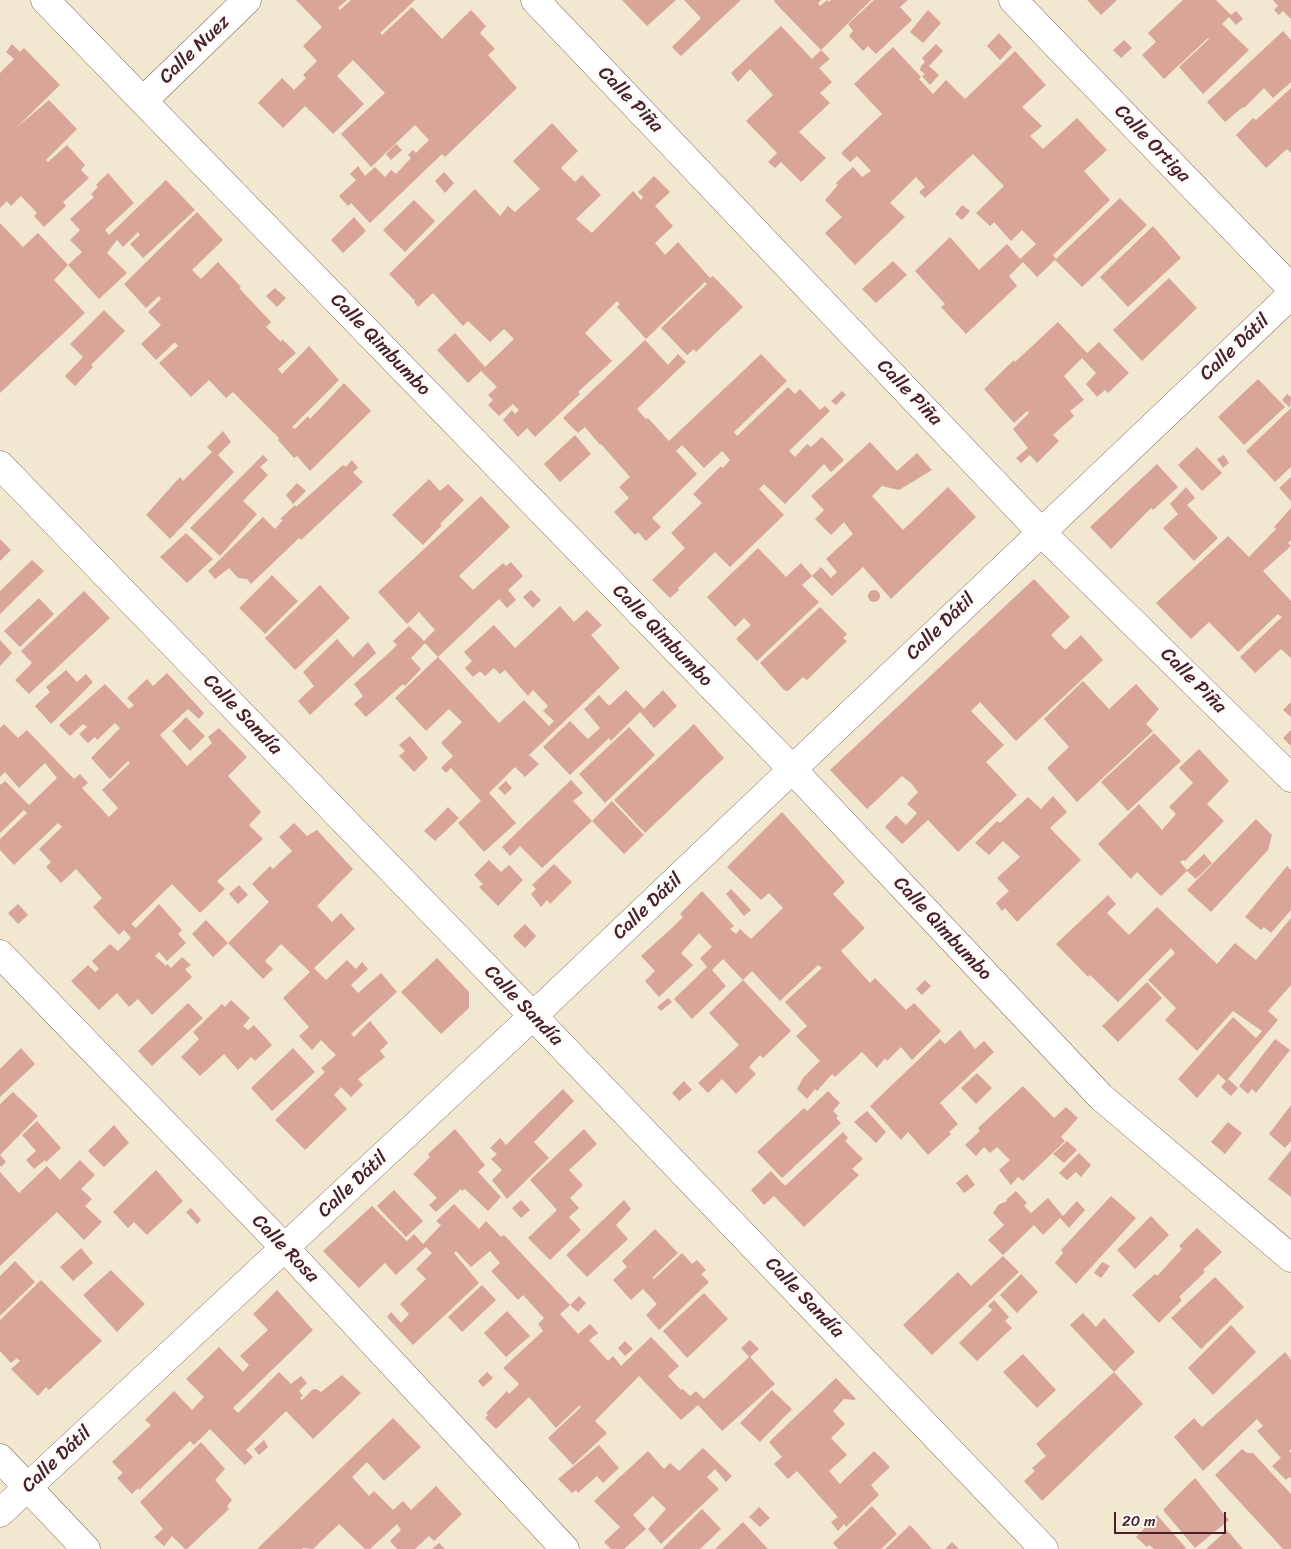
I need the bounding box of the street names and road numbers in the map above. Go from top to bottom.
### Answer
street label: Calle Nuez [155,11,235,89]
street label: Calle Piña [593,62,667,138]
street label: Calle Ortiga [1109,100,1195,188]
street label: Calle Qimbumbo [325,289,435,401]
street label: Calle Dátil [1195,310,1275,386]
street label: Calle Piña [872,355,946,431]
street label: Calle Qimbumbo [607,580,717,692]
street label: Calle Dátil [902,589,980,665]
street label: Calle Piña [1155,643,1231,719]
street label: Calle Sandía [198,670,286,760]
street label: Calle Dátil [608,869,688,945]
street label: Calle Qimbumbo [888,872,996,986]
street label: Calle Sandía [479,961,567,1051]
street label: Calle Dátil [313,1147,393,1223]
street label: Calle Rosa [247,1210,323,1288]
street label: Calle Sandía [760,1253,848,1343]
street label: Calle Dátil [17,1422,97,1498]

